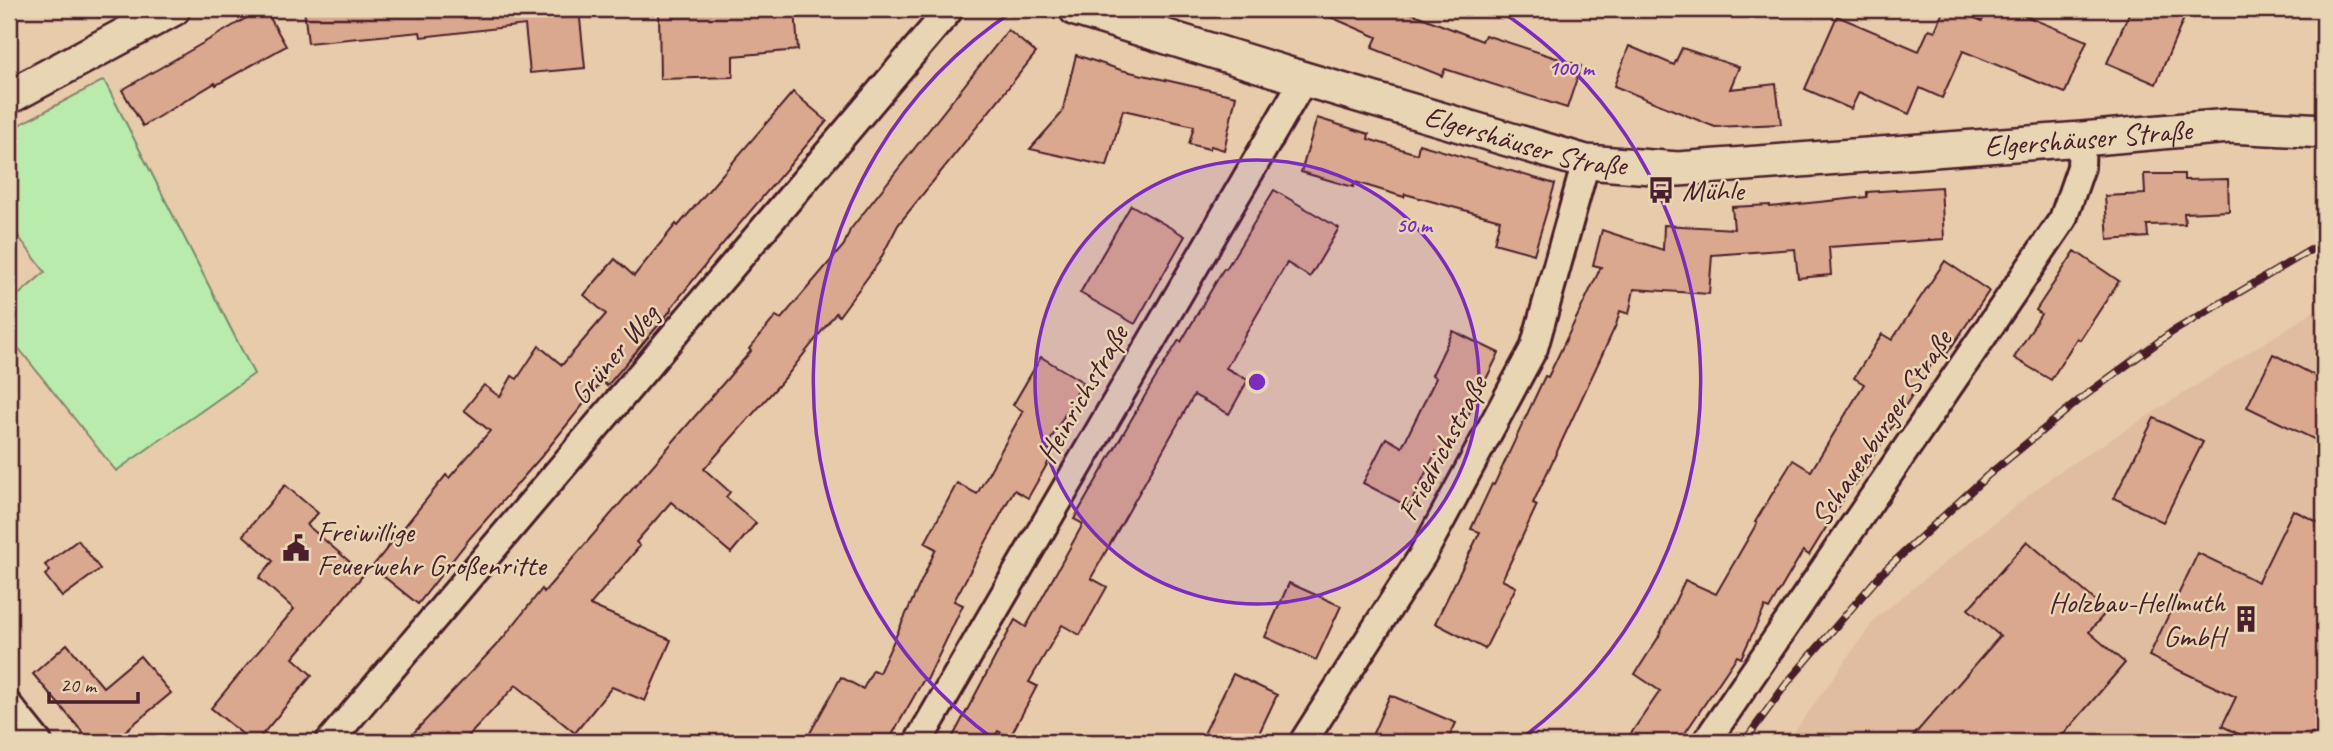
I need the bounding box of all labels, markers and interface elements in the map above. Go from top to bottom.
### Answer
text: 100 m [1548,55,1596,81]
street label: Elgershäuser Straße [1420,97,1630,184]
street label: Elgershäuser Straße [1983,110,2195,165]
place label: Mühle [1682,171,1746,209]
bus stop icon: Mühle [1646,175,1676,205]
text: 50 m [1396,212,1434,238]
street label: Grüner Weg [561,294,669,412]
street label: Heinrichstraße [1027,316,1138,470]
street label: Schauenburger Straße [1801,321,1962,533]
street label: Friedrichstraße [1388,367,1497,527]
centre of rings [1245,370,1269,394]
place label: Freiwillige Feuerwehr Großenritte [317,512,548,584]
public building icon: Freiwillige Feuerwehr Großenritte [281,533,311,563]
place label: Holzbau-Hellmuth GmbH [2049,583,2229,655]
building icon: Holzbau-Hellmuth GmbH [2231,604,2261,634]
scale bar [49,660,138,704]
text: 20 m [60,672,98,698]

